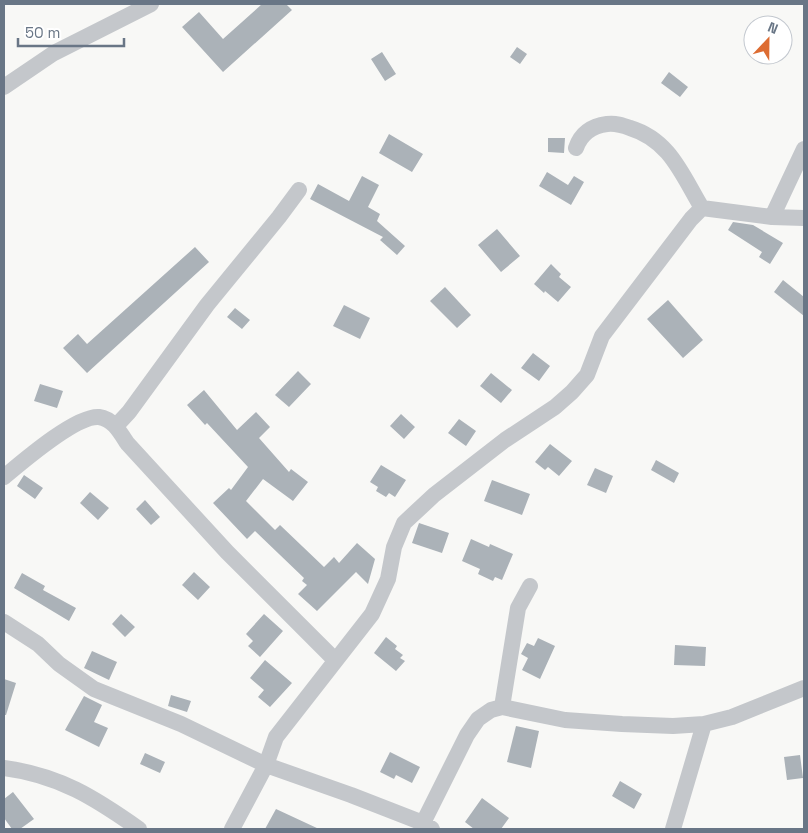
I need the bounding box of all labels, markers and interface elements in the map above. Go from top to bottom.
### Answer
scale bar [18,15,124,47]
north arrow [743,15,793,65]
text: N [765,18,781,38]
text: 50 m [25,23,60,42]

